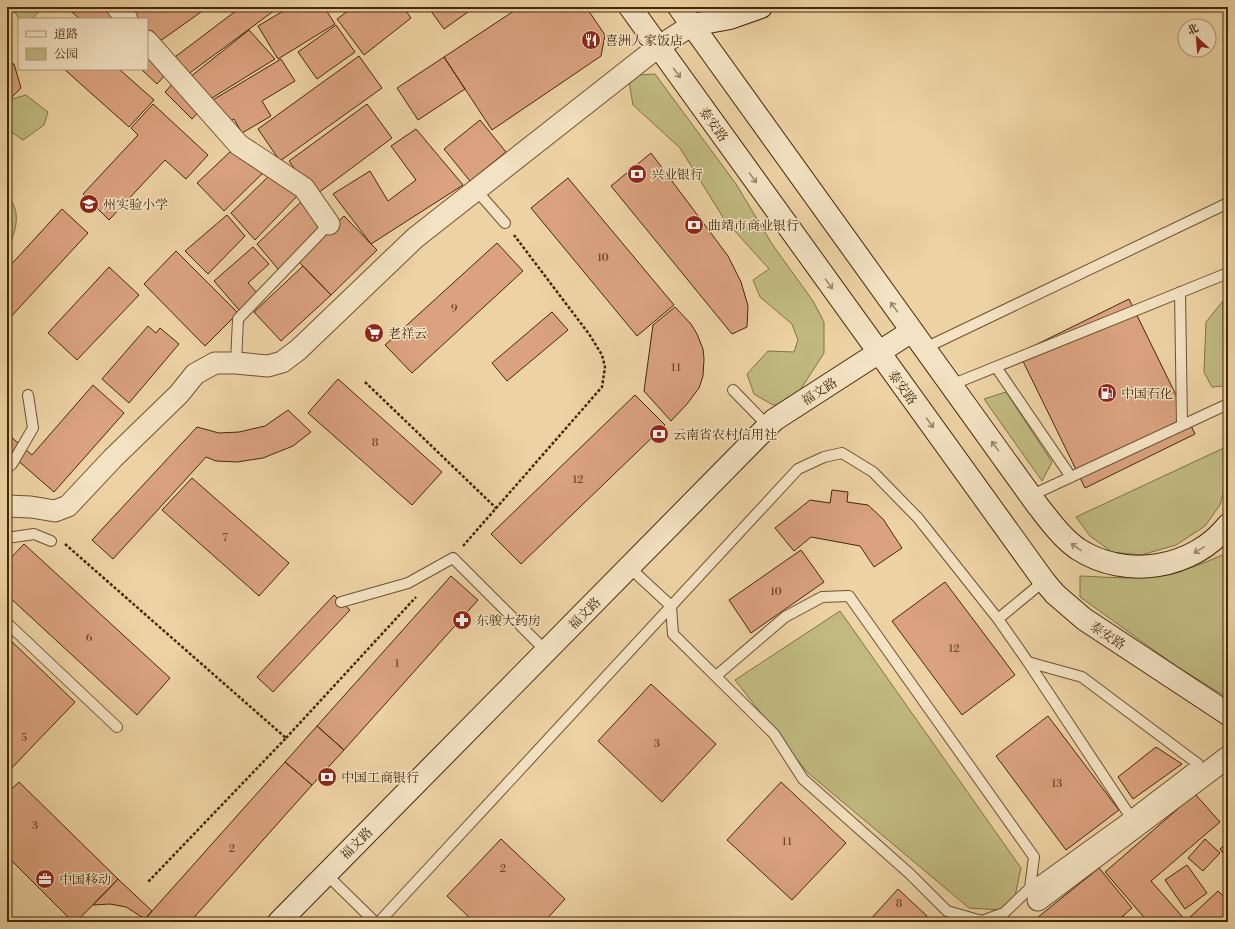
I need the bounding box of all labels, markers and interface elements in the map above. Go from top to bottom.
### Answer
legend [18,18,148,70]
north arrow [1177,18,1217,58]
text: 北 [1185,21,1201,39]
text: 道路 [54,27,78,42]
restaurant icon: 喜洲人家饭店 [580,29,602,51]
place label: 喜洲人家饭店 [605,33,683,49]
text: 公园 [54,47,78,62]
one-way arrow [673,67,681,78]
street label: 泰安路 [695,104,731,145]
bank icon: 兴业银行 [626,163,648,185]
place label: 兴业银行 [651,167,703,183]
one-way arrow [749,173,757,184]
school or university icon: 州实验小学 [78,193,100,215]
place label: 州实验小学 [103,197,168,213]
bank icon: 曲靖市商业银行 [683,214,705,236]
place label: 曲靖市商业银行 [708,218,799,234]
house number: 10 [597,251,609,265]
one-way arrow [825,278,833,289]
one-way arrow [890,301,898,312]
house number: 9 [451,302,458,316]
supermarket icon: 老祥云 [363,322,385,344]
place label: 老祥云 [388,326,427,342]
house number: 11 [671,361,681,375]
street label: 泰安路 [884,367,920,408]
street label: 福文路 [799,375,840,409]
fuel station icon: 中国石化 [1096,382,1118,404]
place label: 中国石化 [1121,386,1173,402]
one-way arrow [926,418,934,429]
bank icon: 云南省农村信用社 [648,423,670,445]
place label: 云南省农村信用社 [673,427,777,443]
house number: 8 [372,436,379,450]
one-way arrow [991,441,999,452]
house number: 12 [572,473,584,487]
house number: 7 [222,531,228,545]
one-way arrow [1071,543,1082,551]
one-way arrow [1194,546,1205,554]
house number: 10 [770,585,782,599]
street label: 福文路 [565,594,604,633]
pharmacy icon: 东骏大药房 [451,609,473,631]
place label: 东骏大药房 [476,613,541,629]
street label: 泰安路 [1087,619,1128,653]
house number: 6 [86,631,93,645]
house number: 12 [948,642,960,656]
house number: 1 [395,657,400,671]
house number: 5 [21,731,27,745]
house number: 3 [654,737,660,751]
bank icon: 中国工商银行 [316,766,338,788]
place label: 中国工商银行 [341,770,419,786]
house number: 13 [1052,777,1062,791]
house number: 3 [32,819,38,833]
street label: 福文路 [337,824,376,863]
house number: 11 [782,835,792,849]
house number: 2 [229,842,235,856]
house number: 2 [500,862,506,876]
office icon: 中国移动 [34,868,56,890]
place label: 中国移动 [59,872,111,888]
house number: 8 [896,897,903,911]

